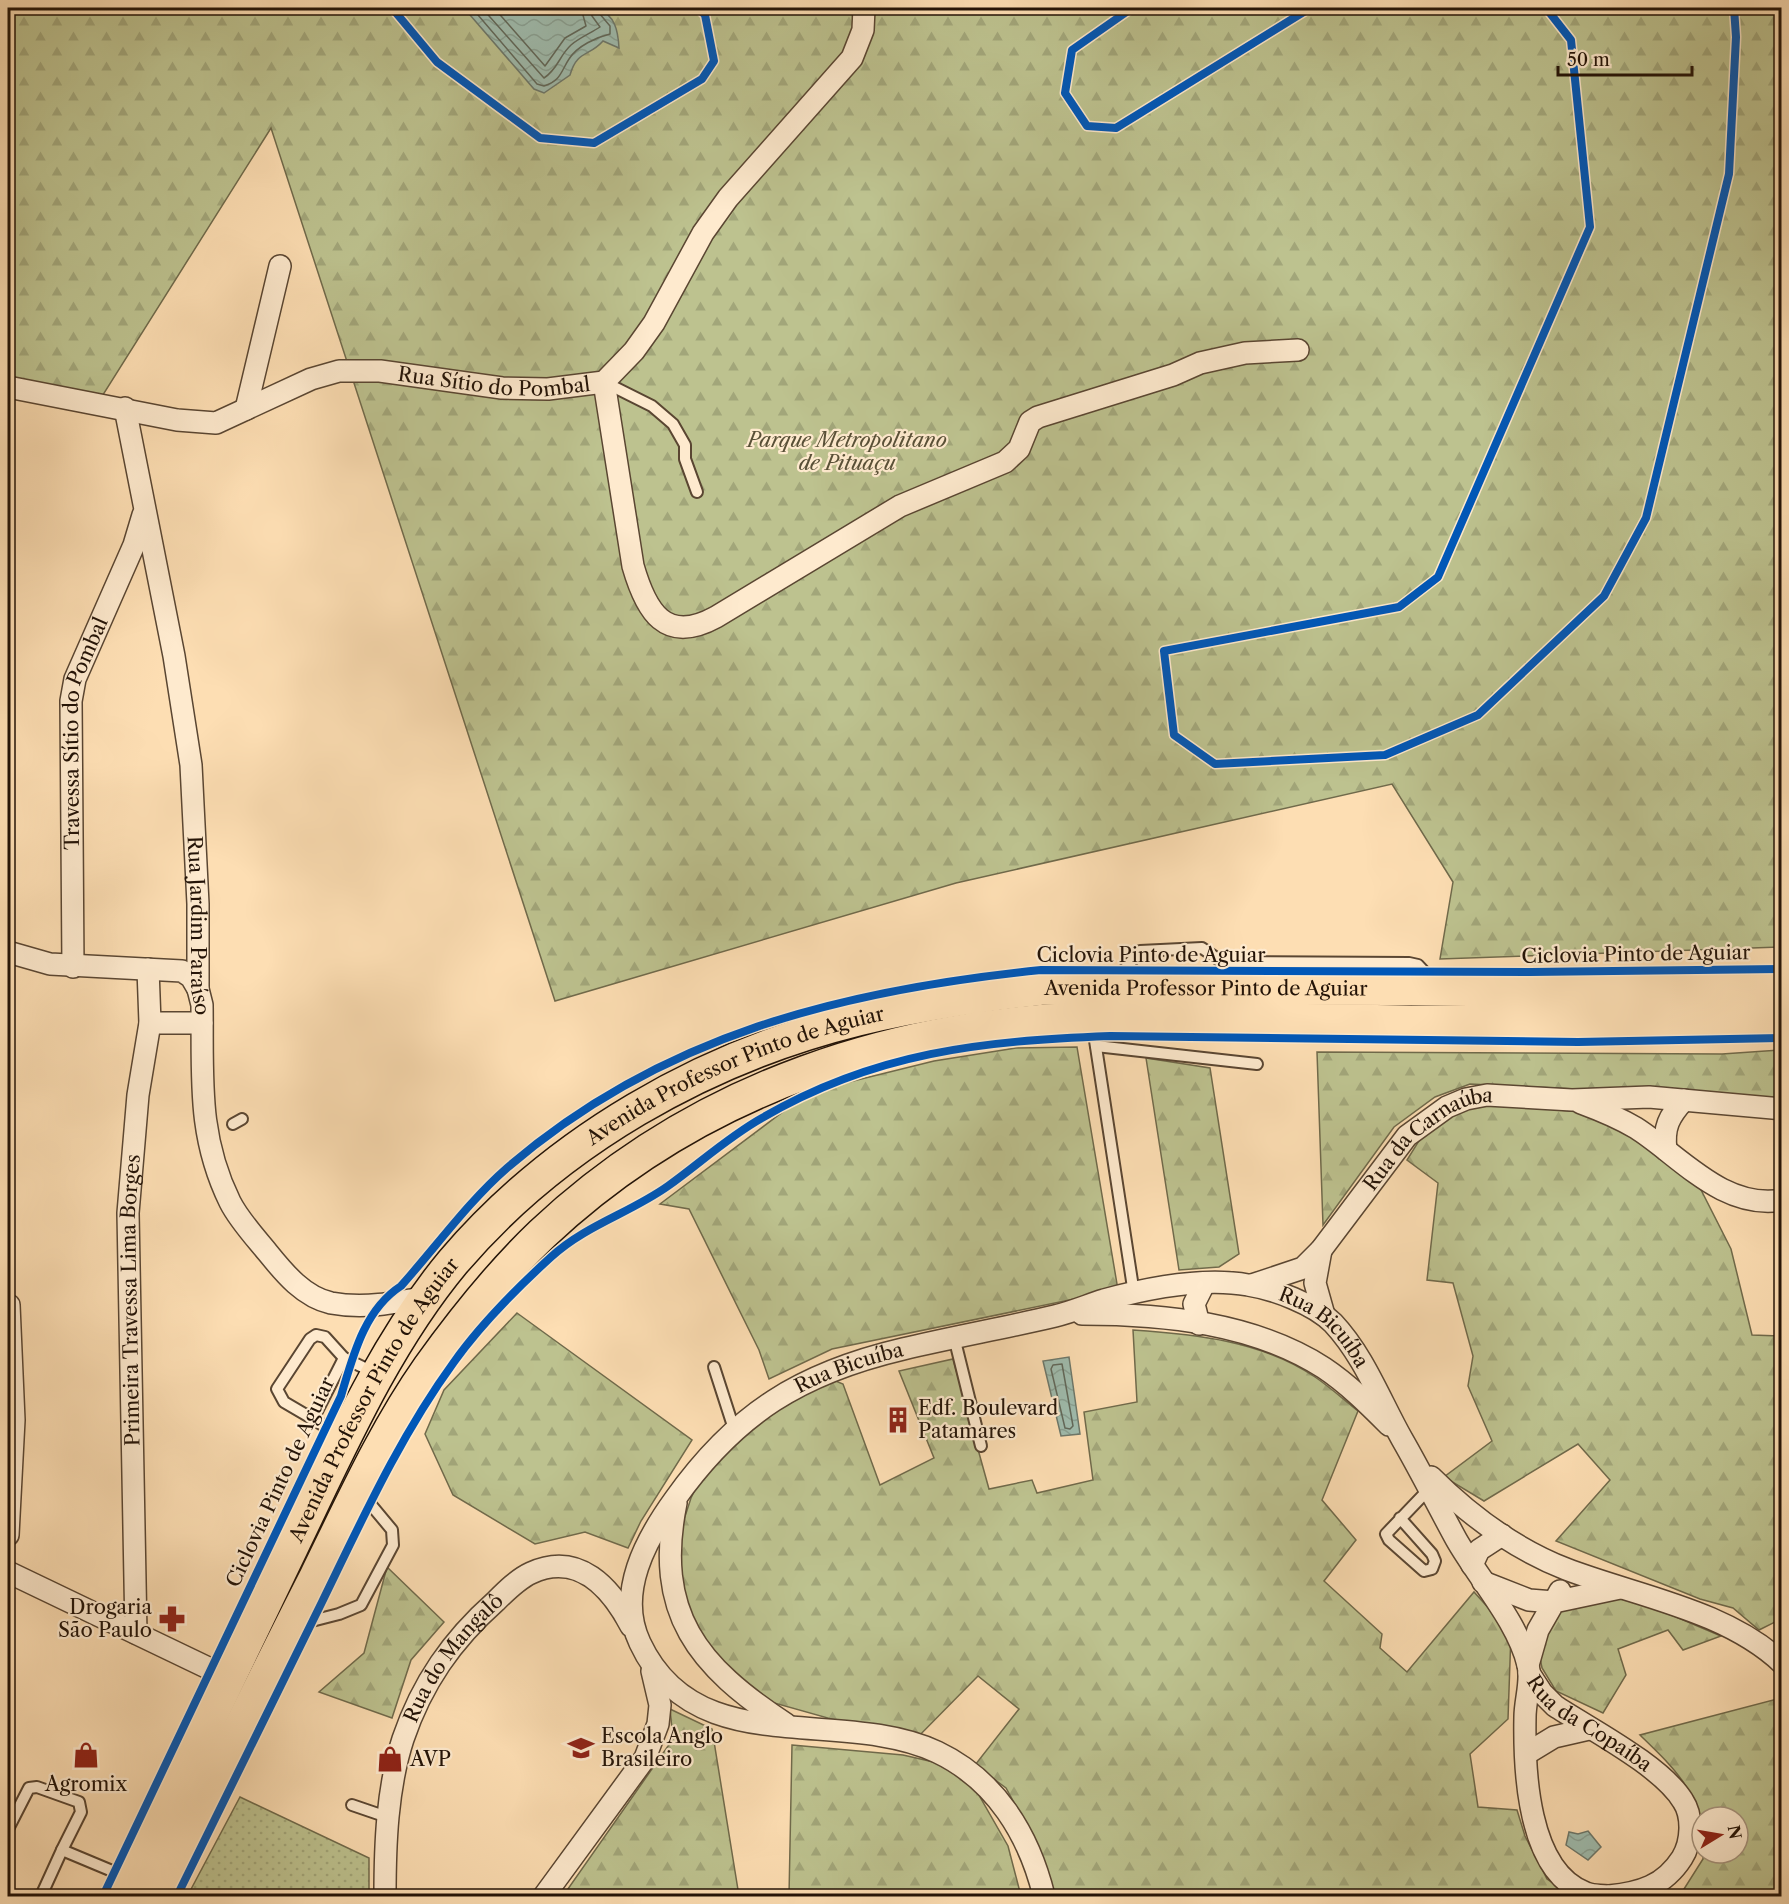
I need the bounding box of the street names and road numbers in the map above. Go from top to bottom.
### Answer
street label: Rua Sítio do Pombal [396,362,592,402]
street label: Travessa Sítio do Pombal [59,613,113,850]
street label: Rua Jardim Paraíso [183,835,214,1015]
street label: Ciclovia Pinto de Aguiar [1521,940,1751,968]
street label: Ciclovia Pinto de Aguiar [1036,943,1266,967]
street label: Avenida Professor Pinto de Aguiar [1043,976,1368,1000]
street label: Avenida Professor Pinto de Aguiar [581,1001,887,1151]
street label: Rua da Carnaúba [1358,1083,1494,1195]
street label: Primeira Travessa Lima Borges [116,1153,145,1446]
street label: Avenida Professor Pinto de Aguiar [283,1252,464,1547]
street label: Rua Bicuíba [1275,1282,1374,1372]
street label: Rua Bicuíba [790,1337,906,1398]
street label: Ciclovia Pinto de Aguiar [221,1373,340,1591]
street label: Rua do Mangalô [398,1588,508,1726]
street label: Rua da Copaíba [1522,1671,1657,1777]

